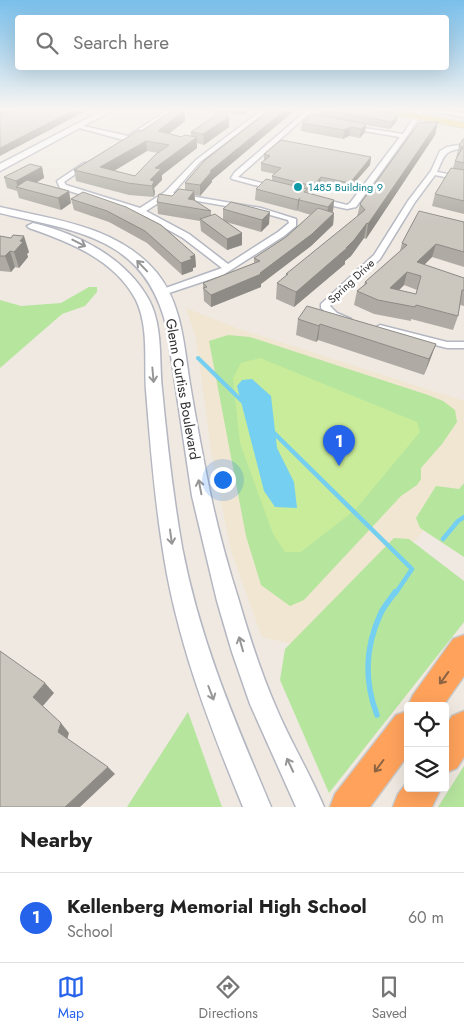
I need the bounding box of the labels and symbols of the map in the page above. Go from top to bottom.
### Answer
place label: 1485 Building 9 [308,179,383,195]
marker: 1485 Building 9 [292,181,304,193]
one-way arrow [71,239,86,249]
street label: Spring Drive [324,255,378,307]
one-way arrow [137,260,149,272]
street label: Glenn Curtiss Boulevard [161,317,205,461]
one-way arrow [149,367,158,383]
pin: 1 [323,425,355,466]
your location [210,467,236,493]
one-way arrow [195,480,204,496]
one-way arrow [166,528,176,544]
one-way arrow [236,637,246,653]
one-way arrow [439,671,449,685]
one-way arrow [207,685,216,701]
one-way arrow [285,758,294,773]
one-way arrow [373,759,384,772]

